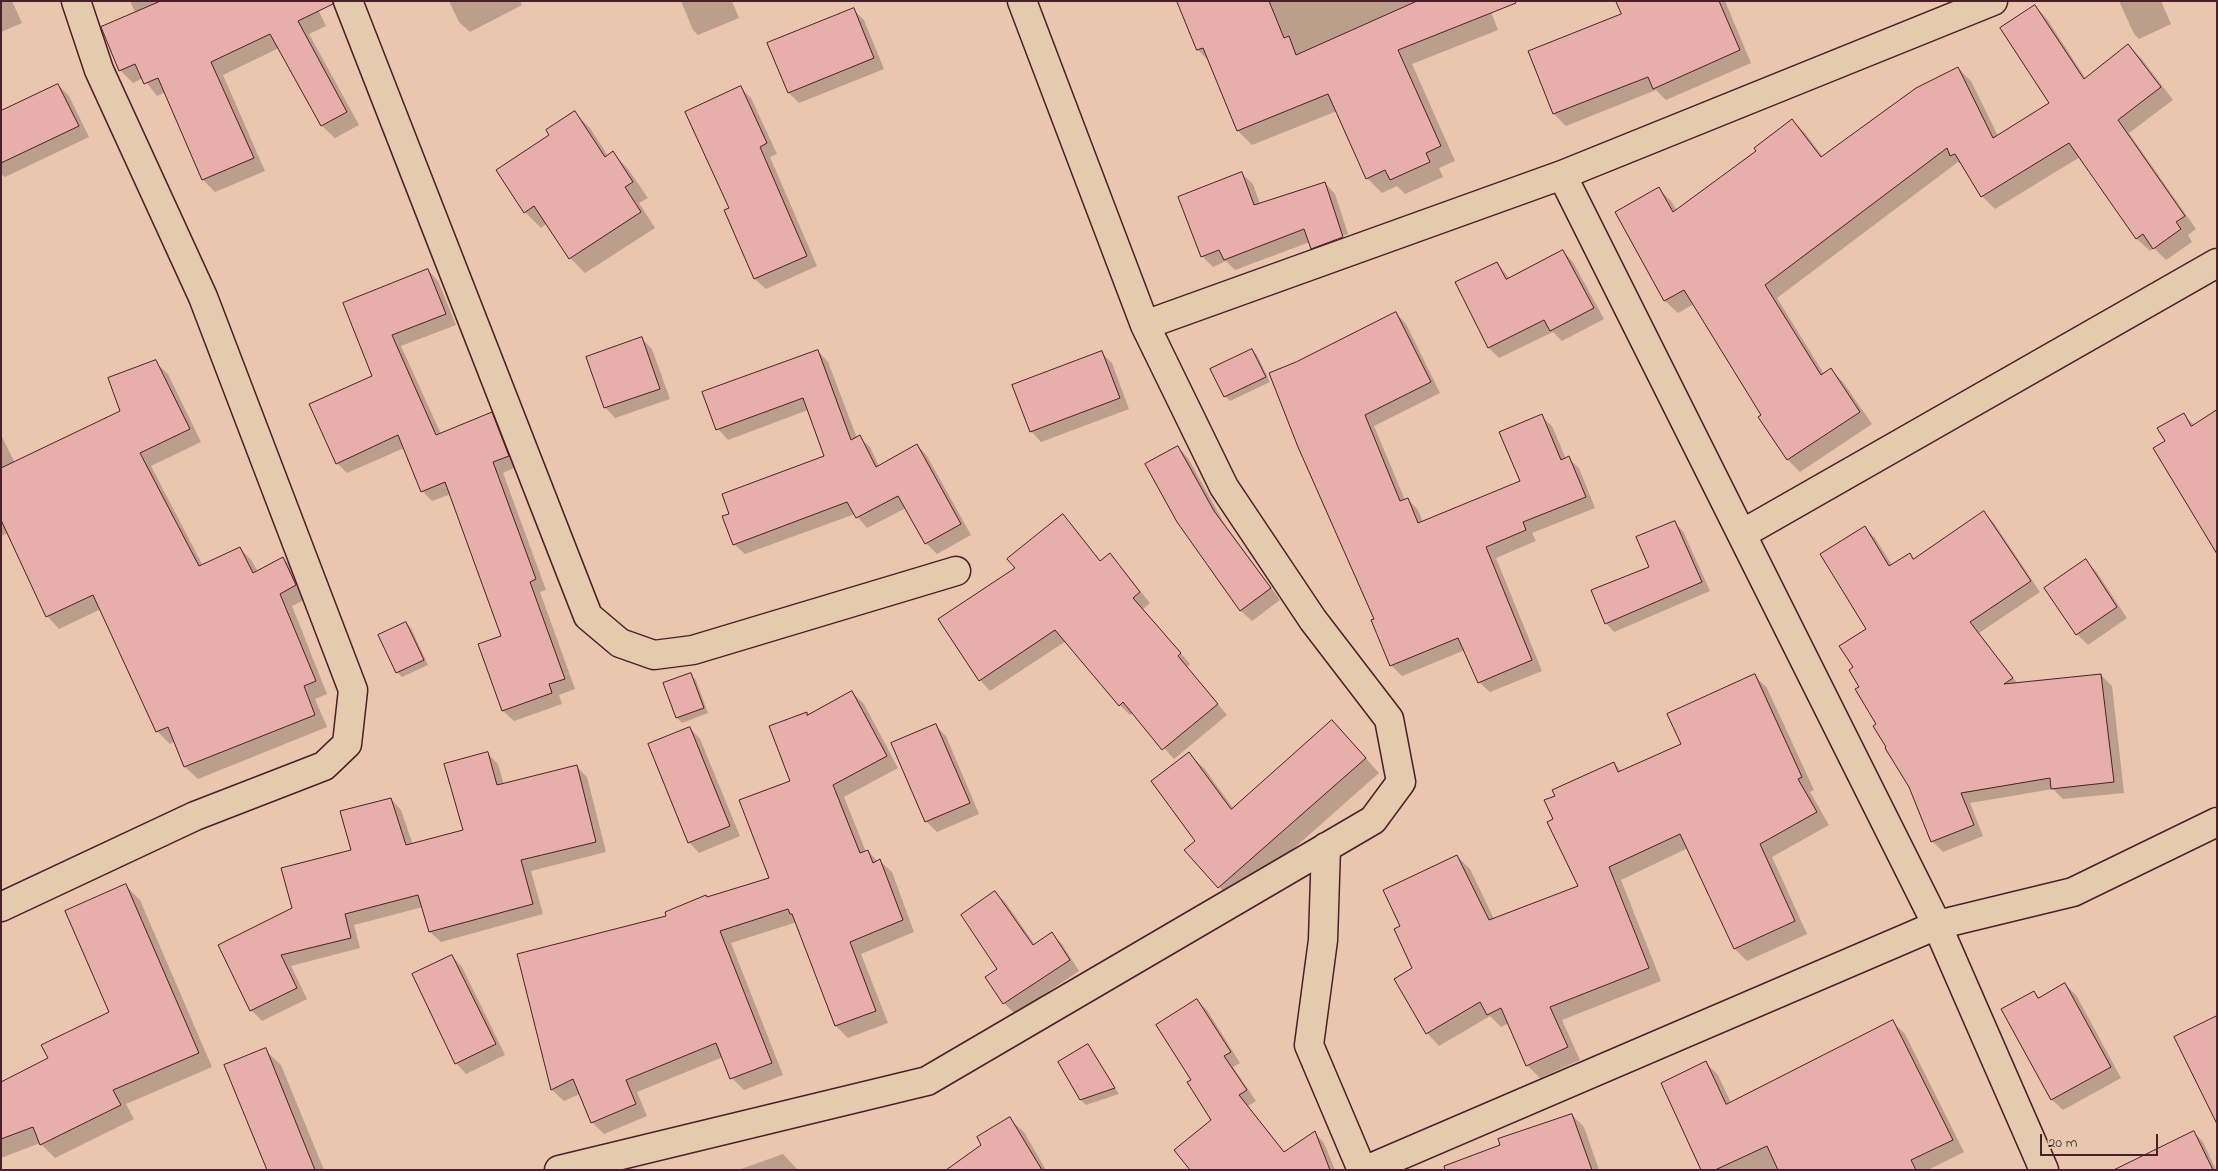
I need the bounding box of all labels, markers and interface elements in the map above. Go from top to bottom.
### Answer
scale bar [2043,1124,2160,1156]
text: 20 m [2048,1132,2077,1154]

